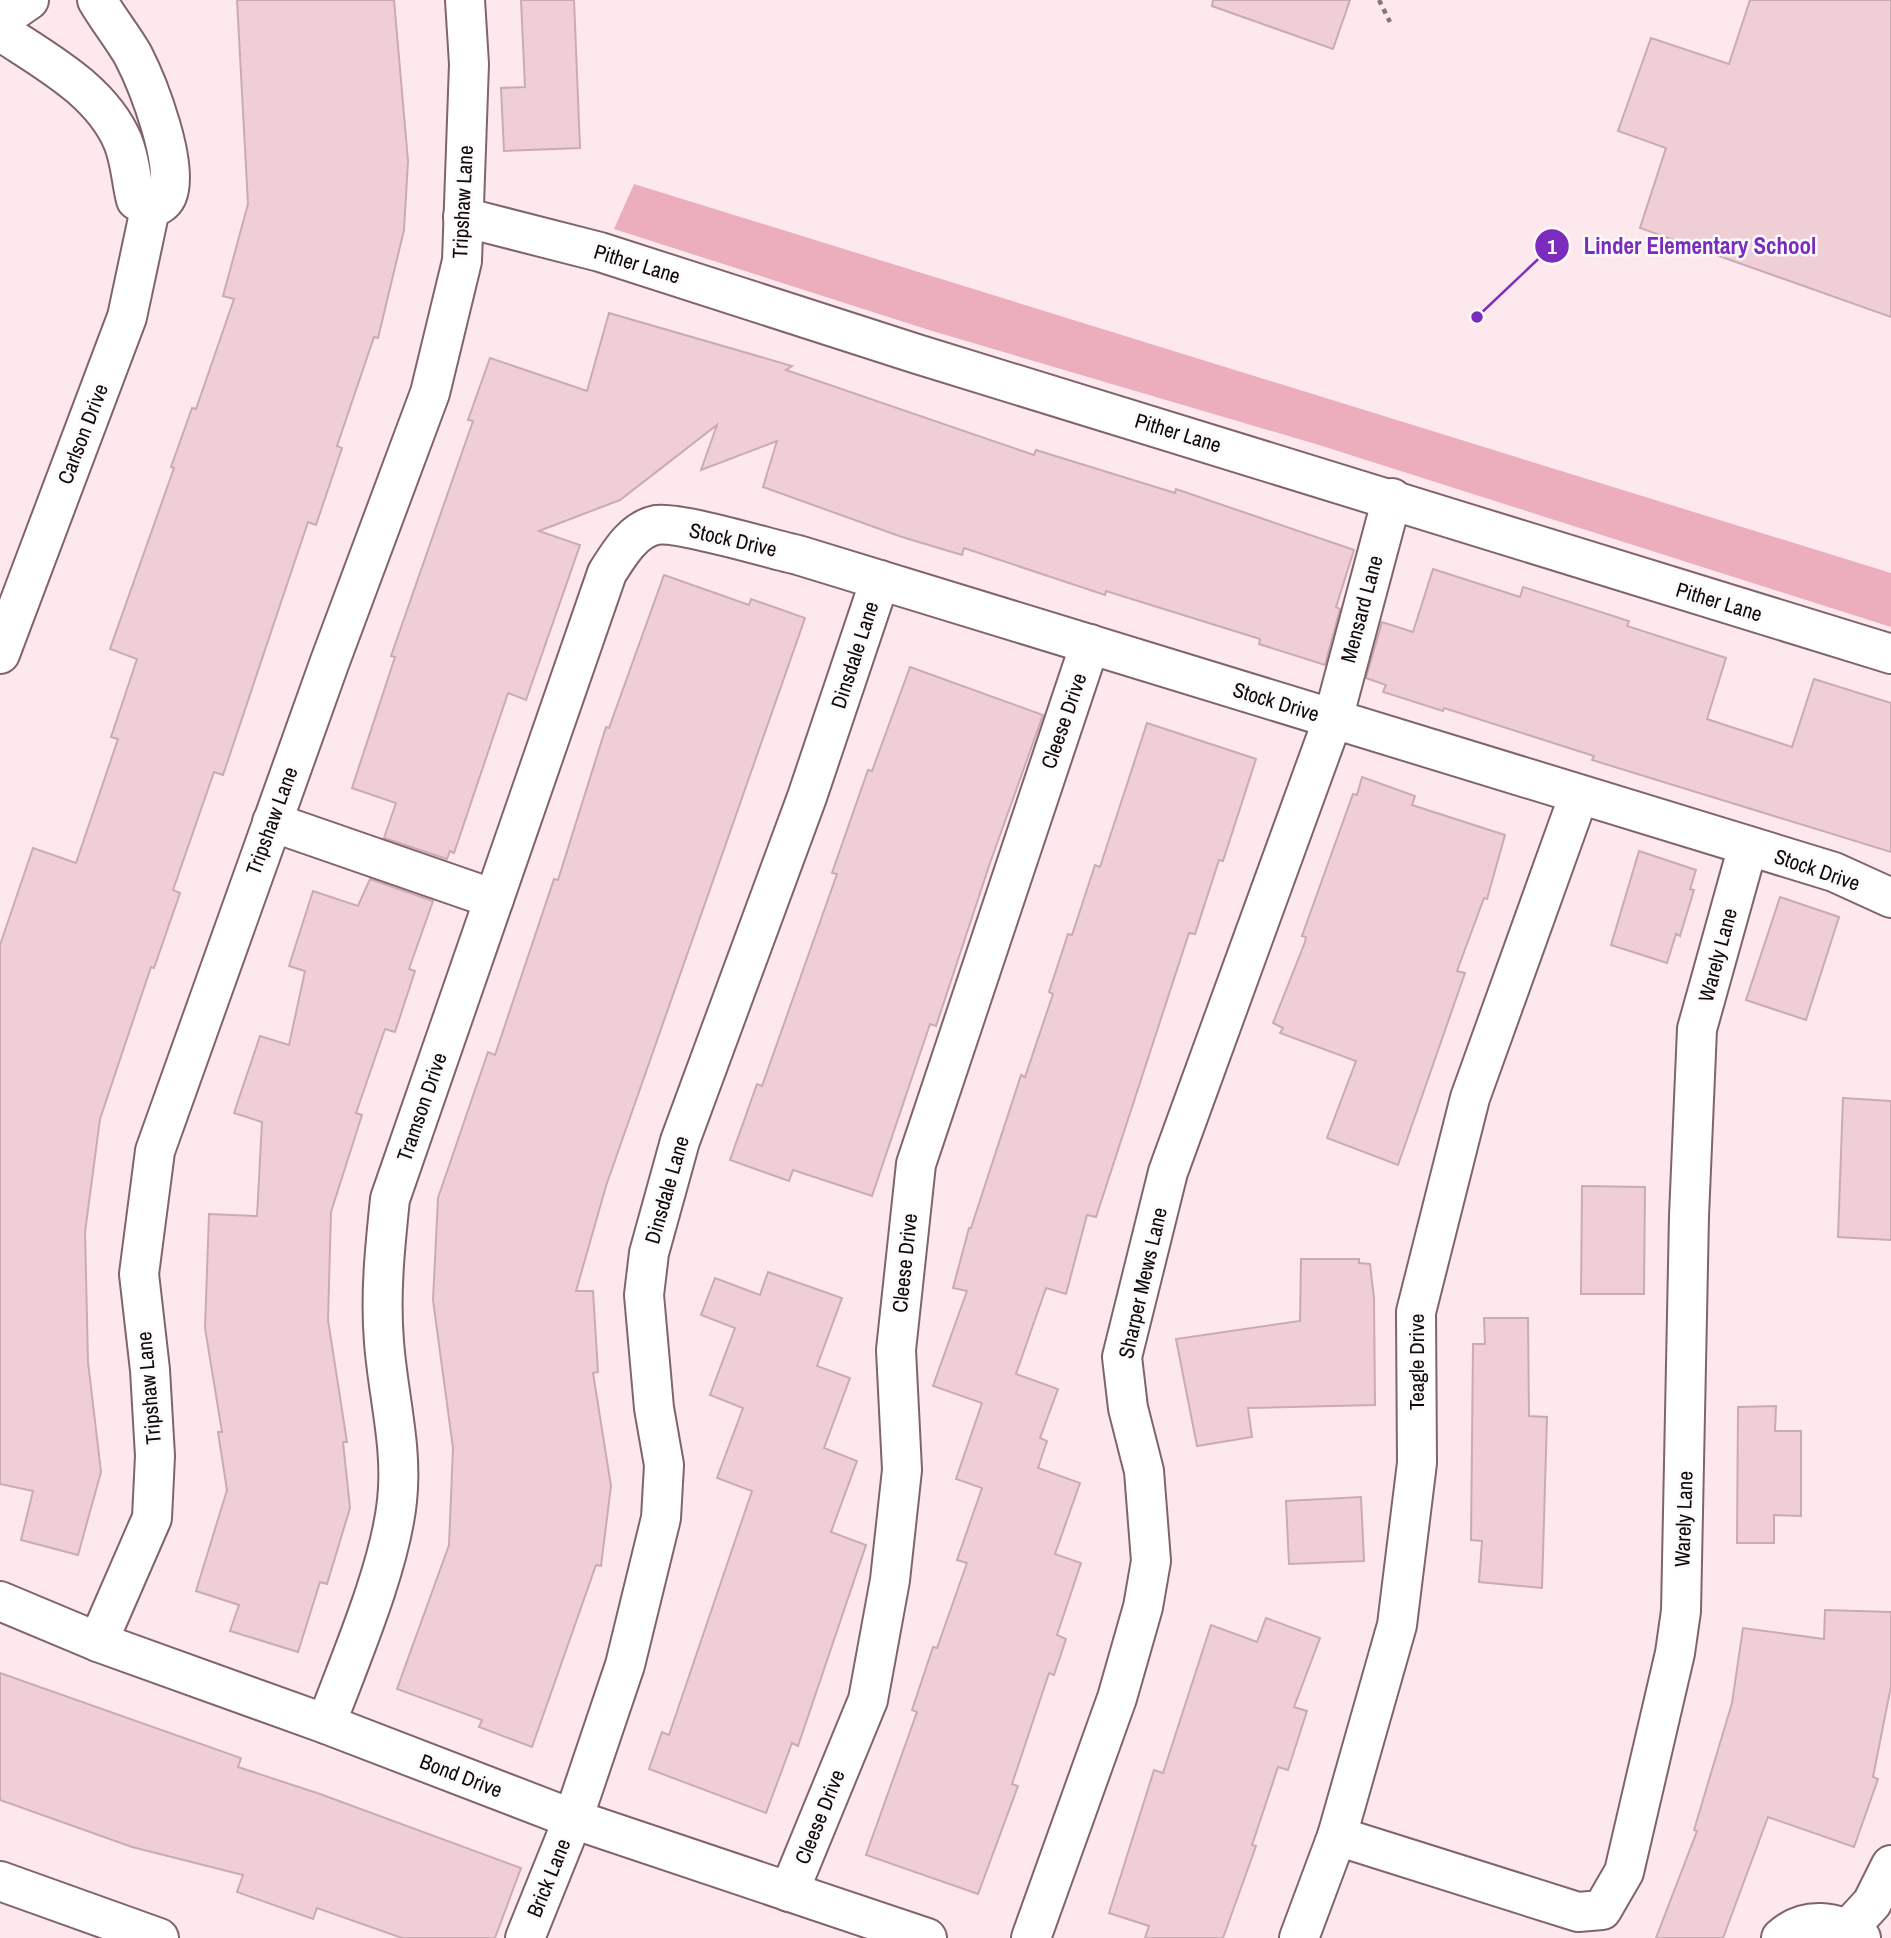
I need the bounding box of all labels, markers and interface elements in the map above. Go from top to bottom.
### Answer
street label: Tripshaw Lane [445,145,480,259]
callout: Linder Elementary School [1535,224,1830,268]
text: Linder Elementary School [1584,230,1816,261]
text: 1 [1547,232,1557,261]
street label: Pither Lane [590,237,684,290]
street label: Carlson Drive [50,379,115,488]
street label: Pither Lane [1131,406,1225,459]
street label: Stock Drive [686,515,780,564]
street label: Mensard Lane [1333,552,1390,666]
street label: Pither Lane [1672,575,1766,628]
street label: Dinsdale Lane [824,598,885,712]
street label: Cleese Drive [1034,669,1093,773]
street label: Stock Drive [1229,675,1323,728]
street label: Tripshaw Lane [239,763,305,879]
street label: Stock Drive [1770,841,1864,898]
street label: Warely Lane [1691,905,1744,1005]
street label: Tramson Drive [389,1049,454,1165]
street label: Dinsdale Lane [637,1132,696,1247]
street label: Sharper Mews Lane [1111,1205,1174,1361]
street label: Cleese Drive [885,1212,924,1314]
street label: Teagle Drive [1402,1314,1431,1410]
street label: Tripshaw Lane [129,1330,168,1446]
street label: Warely Lane [1667,1470,1700,1567]
street label: Bond Drive [416,1747,507,1805]
street label: Cleese Drive [787,1765,852,1868]
street label: Brick Lane [520,1834,577,1921]

